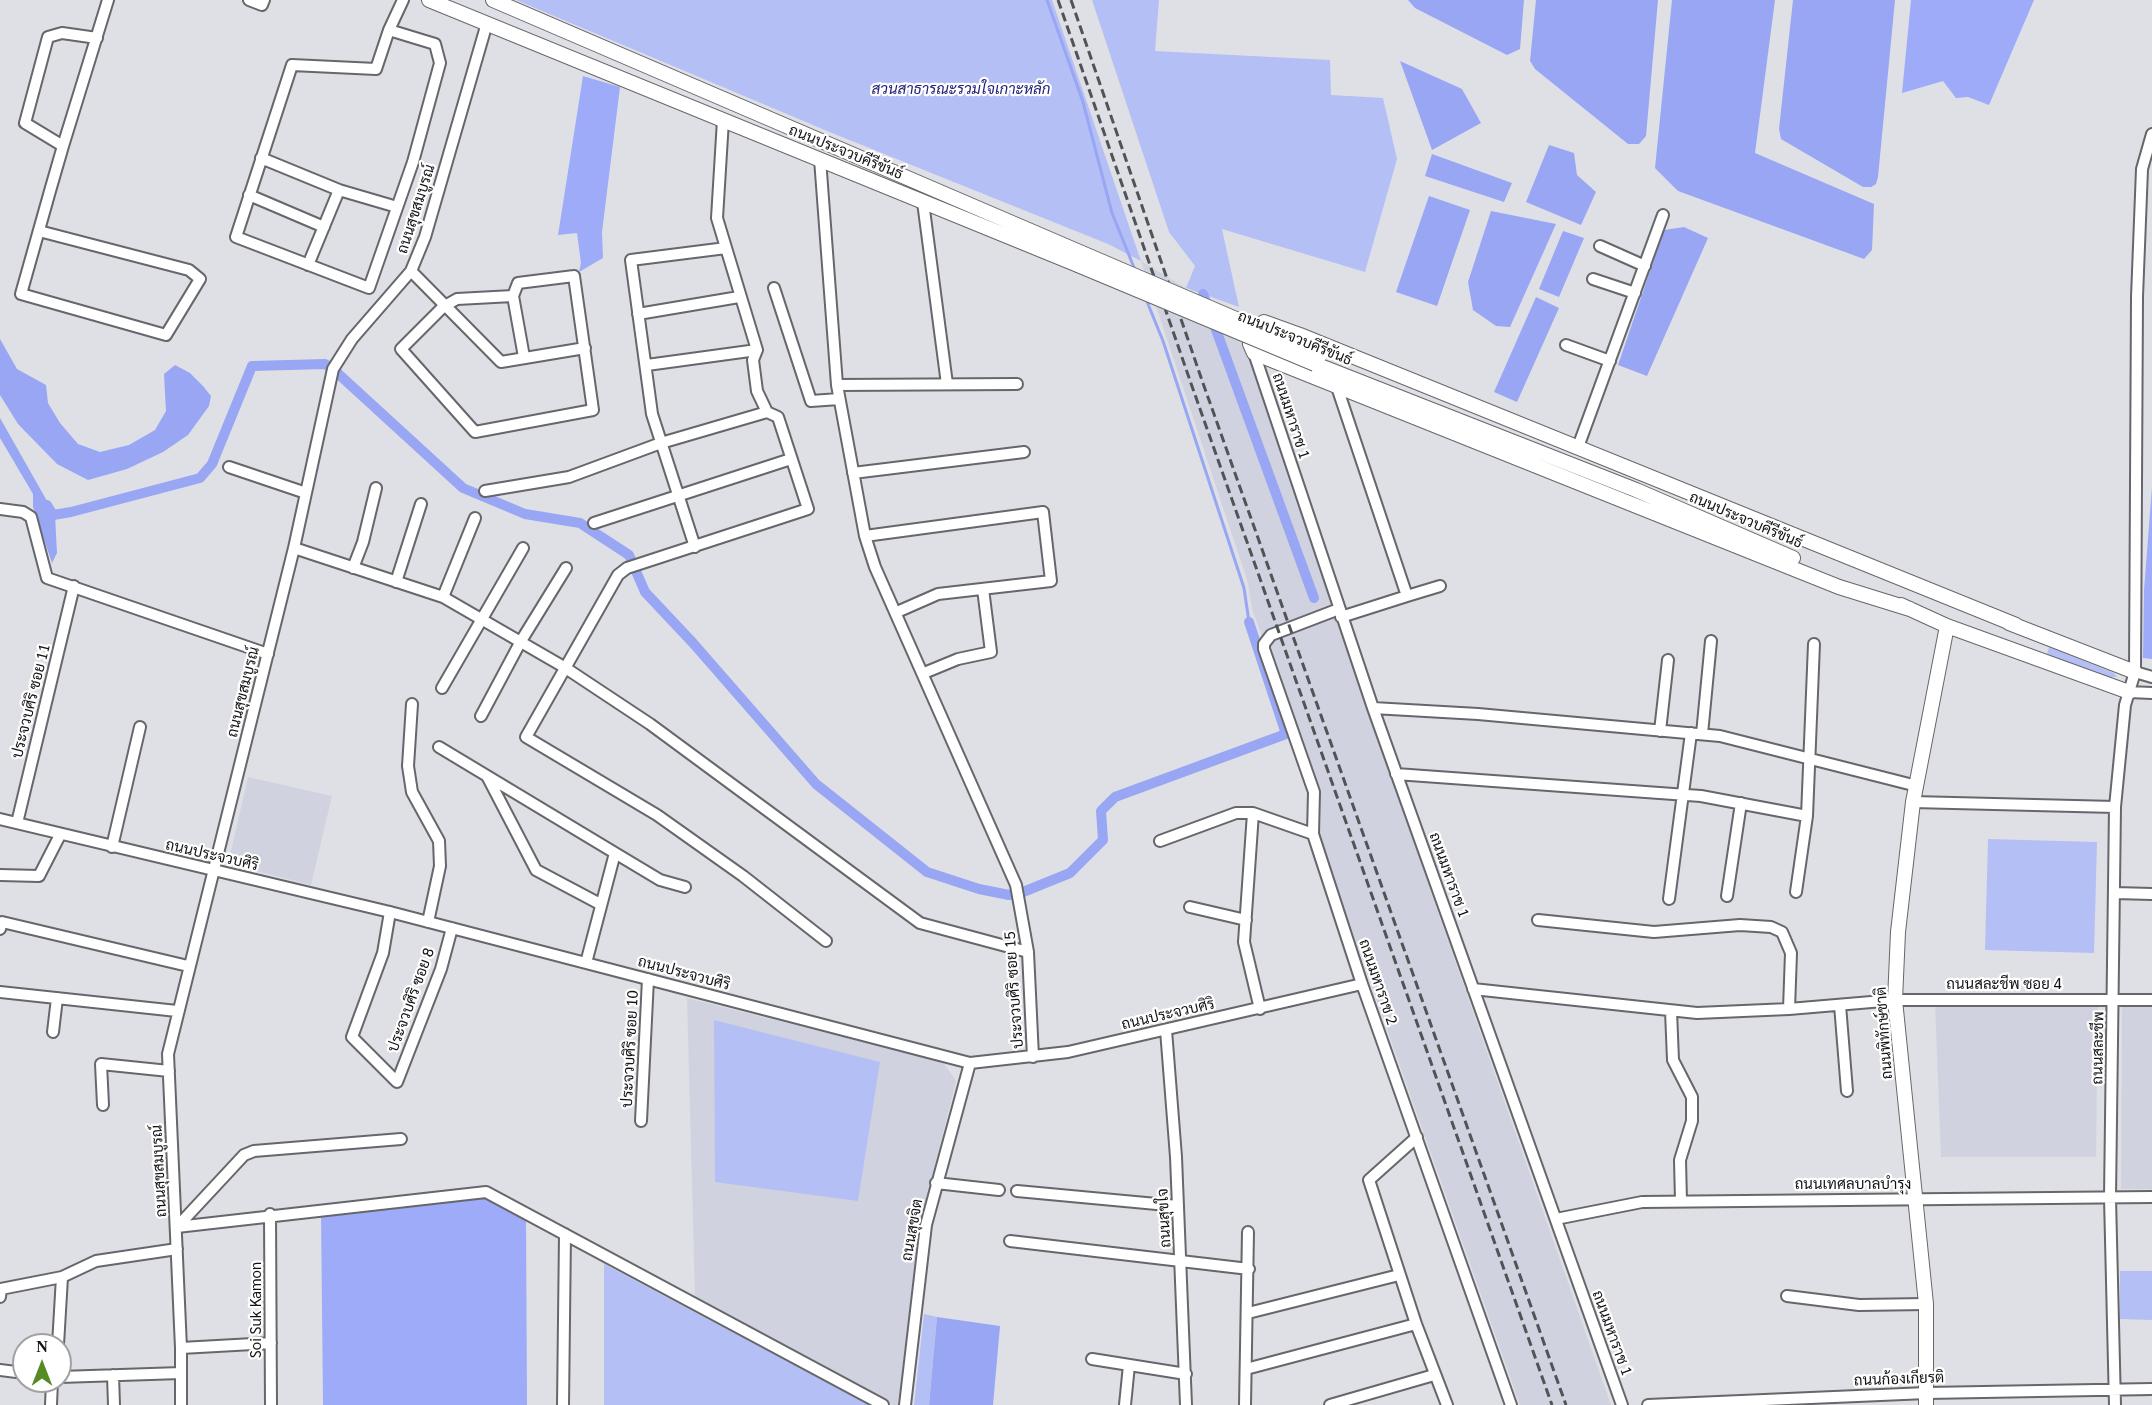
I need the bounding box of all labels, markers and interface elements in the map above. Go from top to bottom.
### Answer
park label: สวนสาธารณะรวมใจเกาะหลัก [872,80,1050,98]
street label: ถนนประจวบคีรีขันธ์ [786,121,906,183]
street label: ถนนสุขสมบูรณ์ [393,162,439,256]
street label: ถนนประจวบคีรีขันธ์ [1235,307,1355,369]
street label: ถนนมหาราช 1 [1269,371,1313,461]
street label: ถนนประจวบคีรีขันธ์ [1687,488,1805,552]
street label: ประจวบศิริ ซอย 11 [8,642,54,760]
street label: ถนนสุขสมบูรณ์ [223,645,263,739]
street label: ถนนมหาราช 1 [1425,830,1473,920]
street label: ถนนประจวบศิริ [164,836,260,874]
street label: ประจวบศิริ ซอย 15 [1001,931,1027,1049]
street label: ถนนมหาราช 2 [1355,937,1401,1027]
street label: ประจวบศิริ ซอย 8 [384,946,438,1054]
street label: ถนนประจวบศิริ [636,952,732,994]
street label: ถนนสละชีพ ซอย 4 [1946,975,2062,993]
street label: ถนนพิทักษ์ชาติ [1872,986,1896,1080]
street label: ประจวบศิริ ซอย 10 [618,990,642,1108]
street label: ถนนประจวบศิริ [1120,995,1216,1033]
street label: ถนนสละชีพ [2088,1011,2108,1085]
street label: ถนนสุขสมบูรณ์ [148,1124,170,1218]
street label: ถนนเทศลบาลบำรุง [1795,1175,1911,1193]
street label: ถนนสุขใจ [1153,1188,1175,1248]
street label: ถนนสุขจิต [898,1197,926,1263]
street label: Soi Suk Kamon [247,1262,265,1358]
street label: ถนนมหาราช 1 [1588,1288,1636,1378]
north arrow [12,1333,72,1393]
text: N [36,1338,48,1355]
street label: ถนนก้องเกียรติ [1854,1368,1944,1390]

